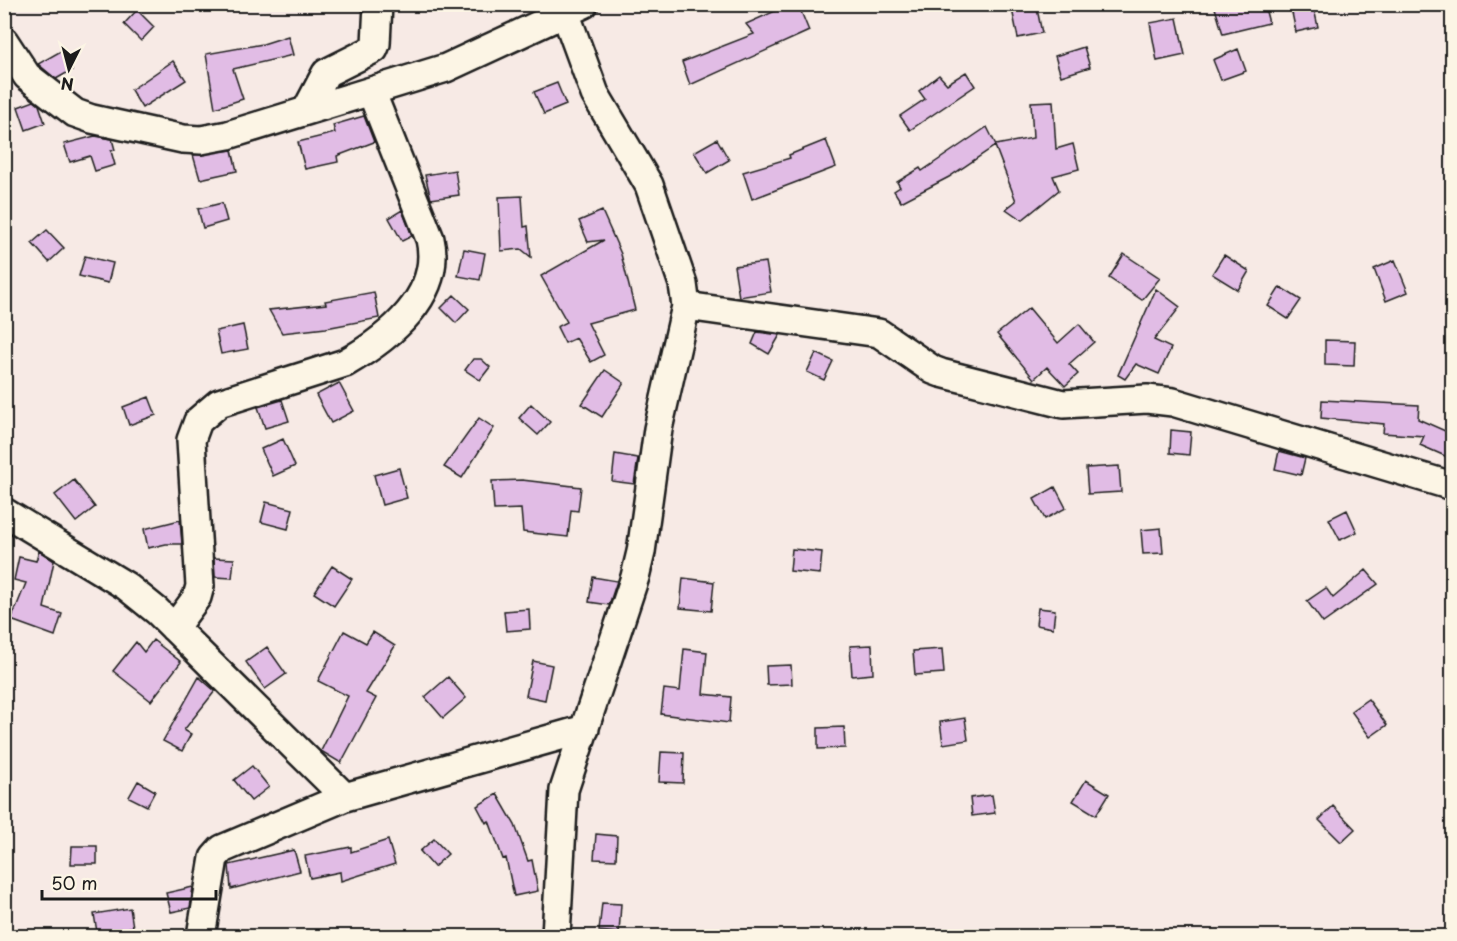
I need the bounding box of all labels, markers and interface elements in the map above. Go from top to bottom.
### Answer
north arrow [39,39,99,99]
text: N [60,72,75,98]
scale bar [42,863,216,901]
text: 50 m [51,869,98,896]

